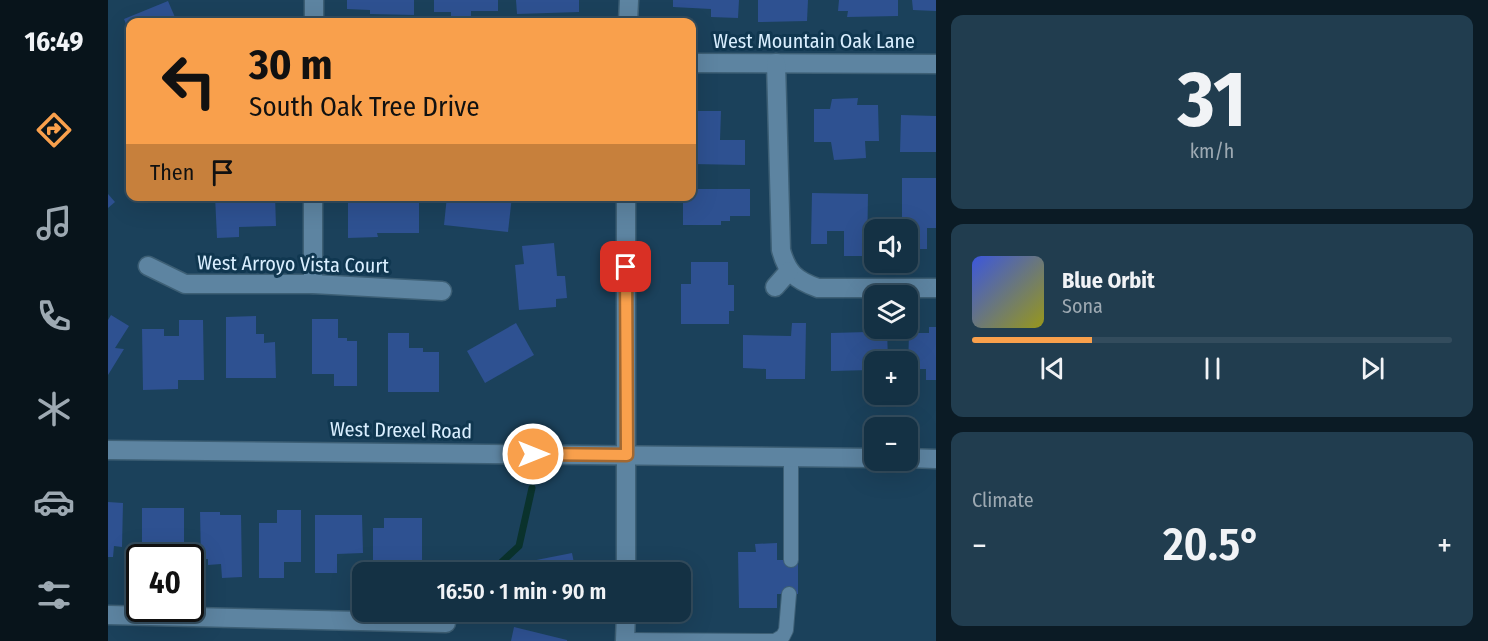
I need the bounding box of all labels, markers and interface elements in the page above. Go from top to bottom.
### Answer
text: 16:49 [25,26,83,58]
street label: West Mountain Oak Lane [713,29,915,53]
text: 30 m [249,40,333,90]
icon: left [150,42,228,120]
text: 31 [1178,53,1246,147]
text: South Oak Tree Drive [249,91,480,123]
icon: directions [33,109,75,151]
text: km/h [1190,139,1234,163]
icon: arrive [206,156,239,189]
text: Then [150,159,194,186]
icon: music [33,202,75,244]
map controls [864,219,918,471]
button: sound [864,219,918,273]
pin [600,241,651,292]
street label: West Arroyo Vista Court [197,250,390,278]
icon: arrive [609,250,642,283]
text: Blue Orbit [1062,267,1155,294]
button: layers [864,285,918,339]
text: Sona [1062,294,1103,318]
icon: phone [33,295,75,337]
button: + [864,351,918,405]
icon: previous [1036,352,1069,385]
icon: pause [1196,352,1229,385]
icon: next [1356,352,1389,385]
icon: climate [33,388,75,430]
street label: West Drexel Road [330,417,472,443]
button: − [864,417,918,471]
position arrow [501,422,565,486]
icon: car [33,481,75,523]
text: Climate [972,488,1034,512]
text: 20.5° [1163,518,1261,572]
text: − [972,526,987,566]
text: + [1437,526,1452,566]
speed limit sign: 40 [126,544,204,622]
icon: filters [33,574,75,616]
text: 16:50 · 1 min · 90 m [437,578,606,605]

